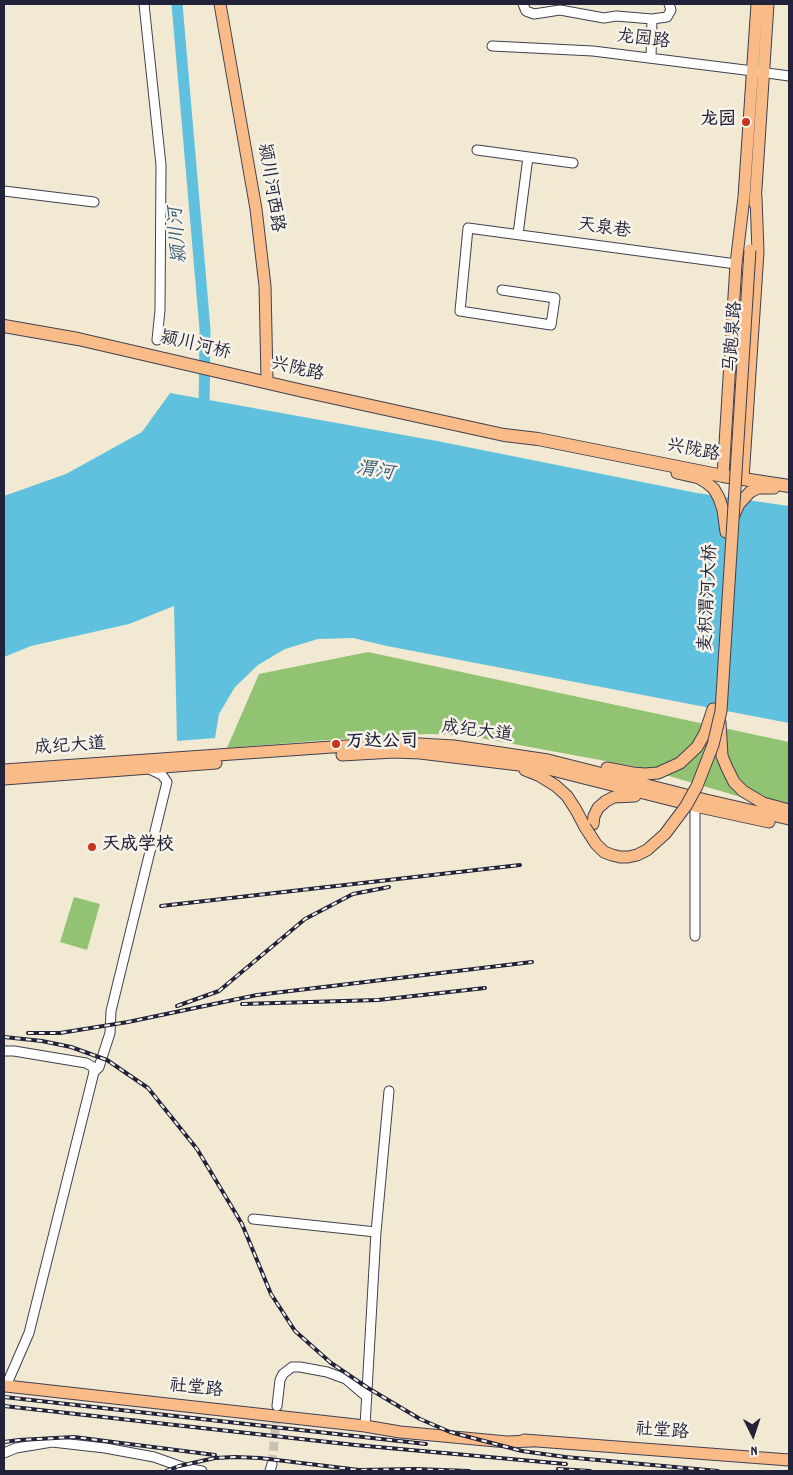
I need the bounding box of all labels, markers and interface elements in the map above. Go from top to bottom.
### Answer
street label: 龙园路 [615,27,671,55]
place label: 龙园 [700,111,736,133]
marker: 龙园 [740,116,752,128]
street label: 颍川河西路 [251,142,287,234]
water label: 颍川河 [166,206,194,264]
street label: 天泉巷 [576,216,632,244]
street label: 马跑泉路 [722,300,748,374]
street label: 颍川河桥 [157,328,233,366]
street label: 兴陇路 [268,354,326,388]
street label: 兴陇路 [664,436,722,468]
water label: 渭河 [354,459,396,487]
street label: 麦积渭河大桥 [696,544,724,652]
street label: 成纪大道 [440,718,514,748]
place label: 万达公司 [346,733,418,755]
street label: 成纪大道 [33,735,107,761]
marker: 万达公司 [330,738,342,750]
place label: 天成学校 [102,836,174,858]
marker: 天成学校 [86,841,98,853]
street label: 社堂路 [168,1376,224,1404]
north arrow [728,1410,778,1460]
street label: 社堂路 [634,1420,690,1446]
text: N [750,1440,758,1460]

